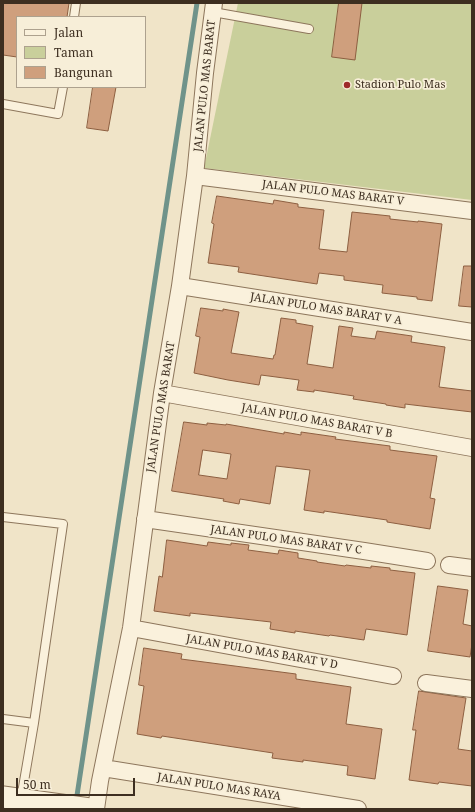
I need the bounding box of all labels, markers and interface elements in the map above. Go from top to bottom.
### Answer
legend [16,16,146,88]
street label: JALAN PULO MAS BARAT [192,19,218,153]
text: Jalan [54,24,83,41]
text: Taman [54,44,94,61]
text: Bangunan [54,64,113,81]
place label: Stadion Pulo Mas [355,78,445,92]
marker: Stadion Pulo Mas [342,80,352,90]
street label: JALAN PULO MAS BARAT V [261,178,405,208]
street label: JALAN PULO MAS BARAT V A [249,290,403,328]
street label: JALAN PULO MAS BARAT [144,340,178,474]
street label: JALAN PULO MAS BARAT V B [241,401,393,441]
street label: JALAN PULO MAS BARAT V C [210,523,362,557]
street label: JALAN PULO MAS BARAT V D [185,632,339,672]
scale bar [18,770,137,796]
street label: JALAN PULO MAS RAYA [156,771,282,803]
text: 50 m [23,776,51,793]

